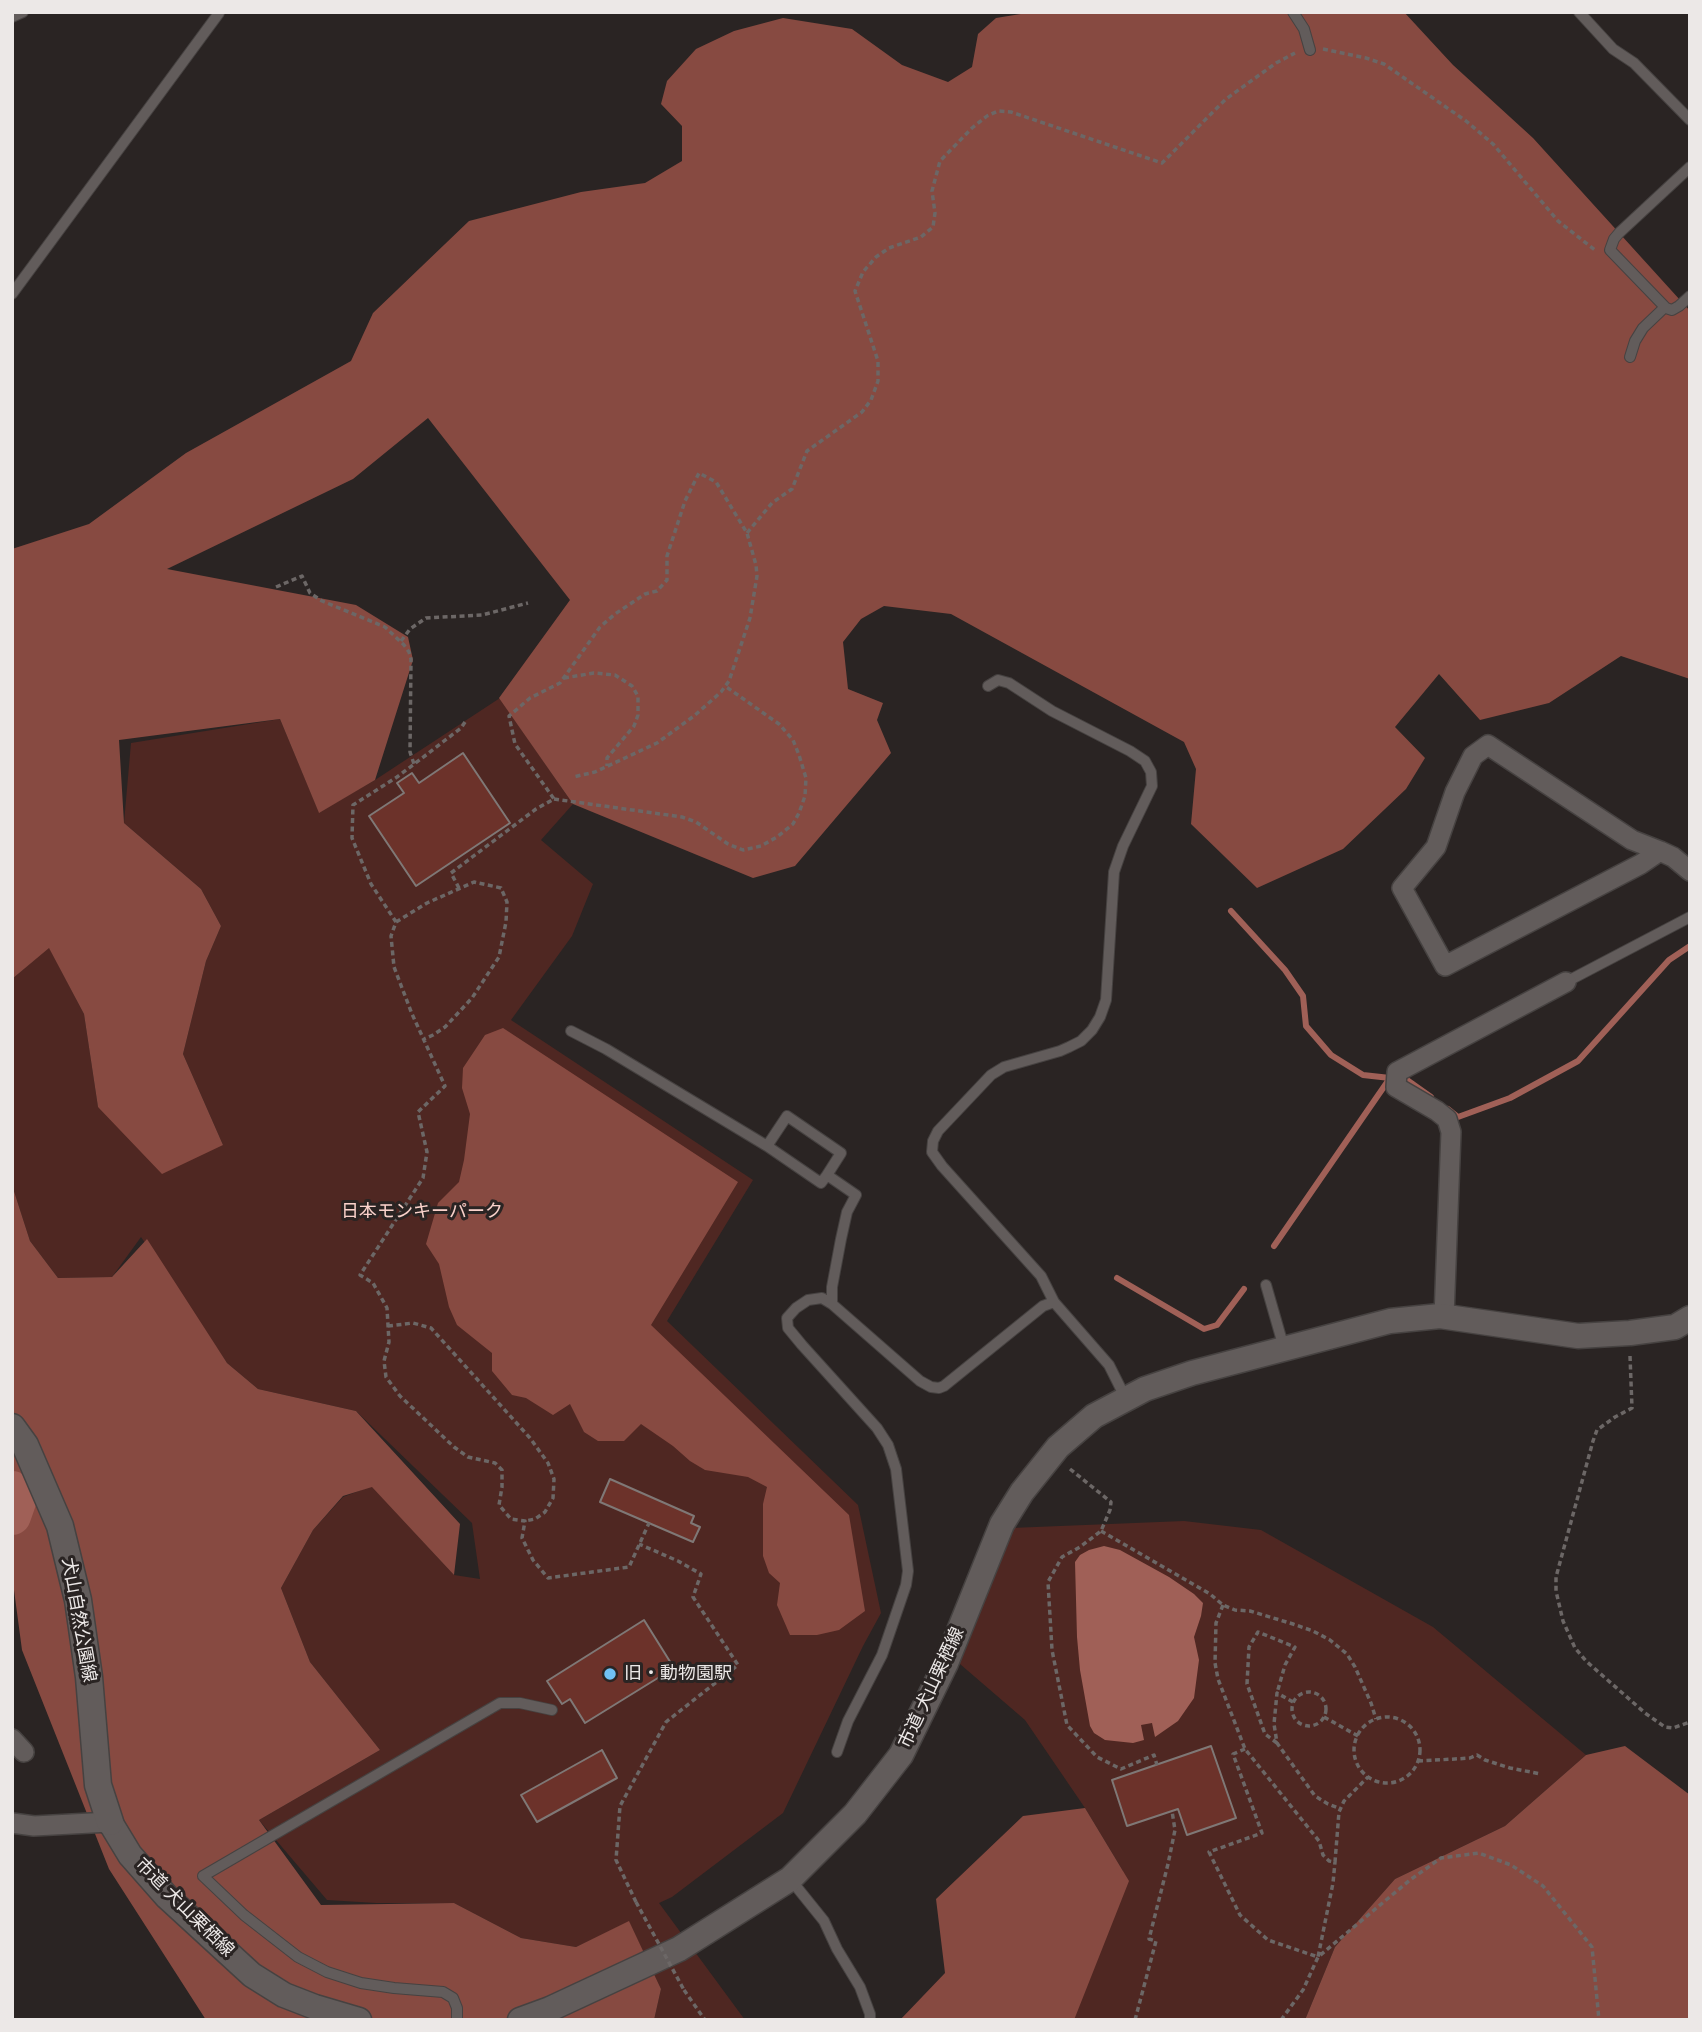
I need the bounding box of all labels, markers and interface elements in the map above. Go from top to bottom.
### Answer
park label: 日本モンキーパーク [341,1201,503,1223]
street label: 犬山自然公園線 [56,1556,100,1684]
street label: 市道 犬山栗栖線 [895,1624,969,1752]
place label: 旧・動物園駅 [624,1663,732,1685]
marker: 旧・動物園駅 [602,1666,618,1682]
street label: 市道 犬山栗栖線 [130,1854,238,1962]

